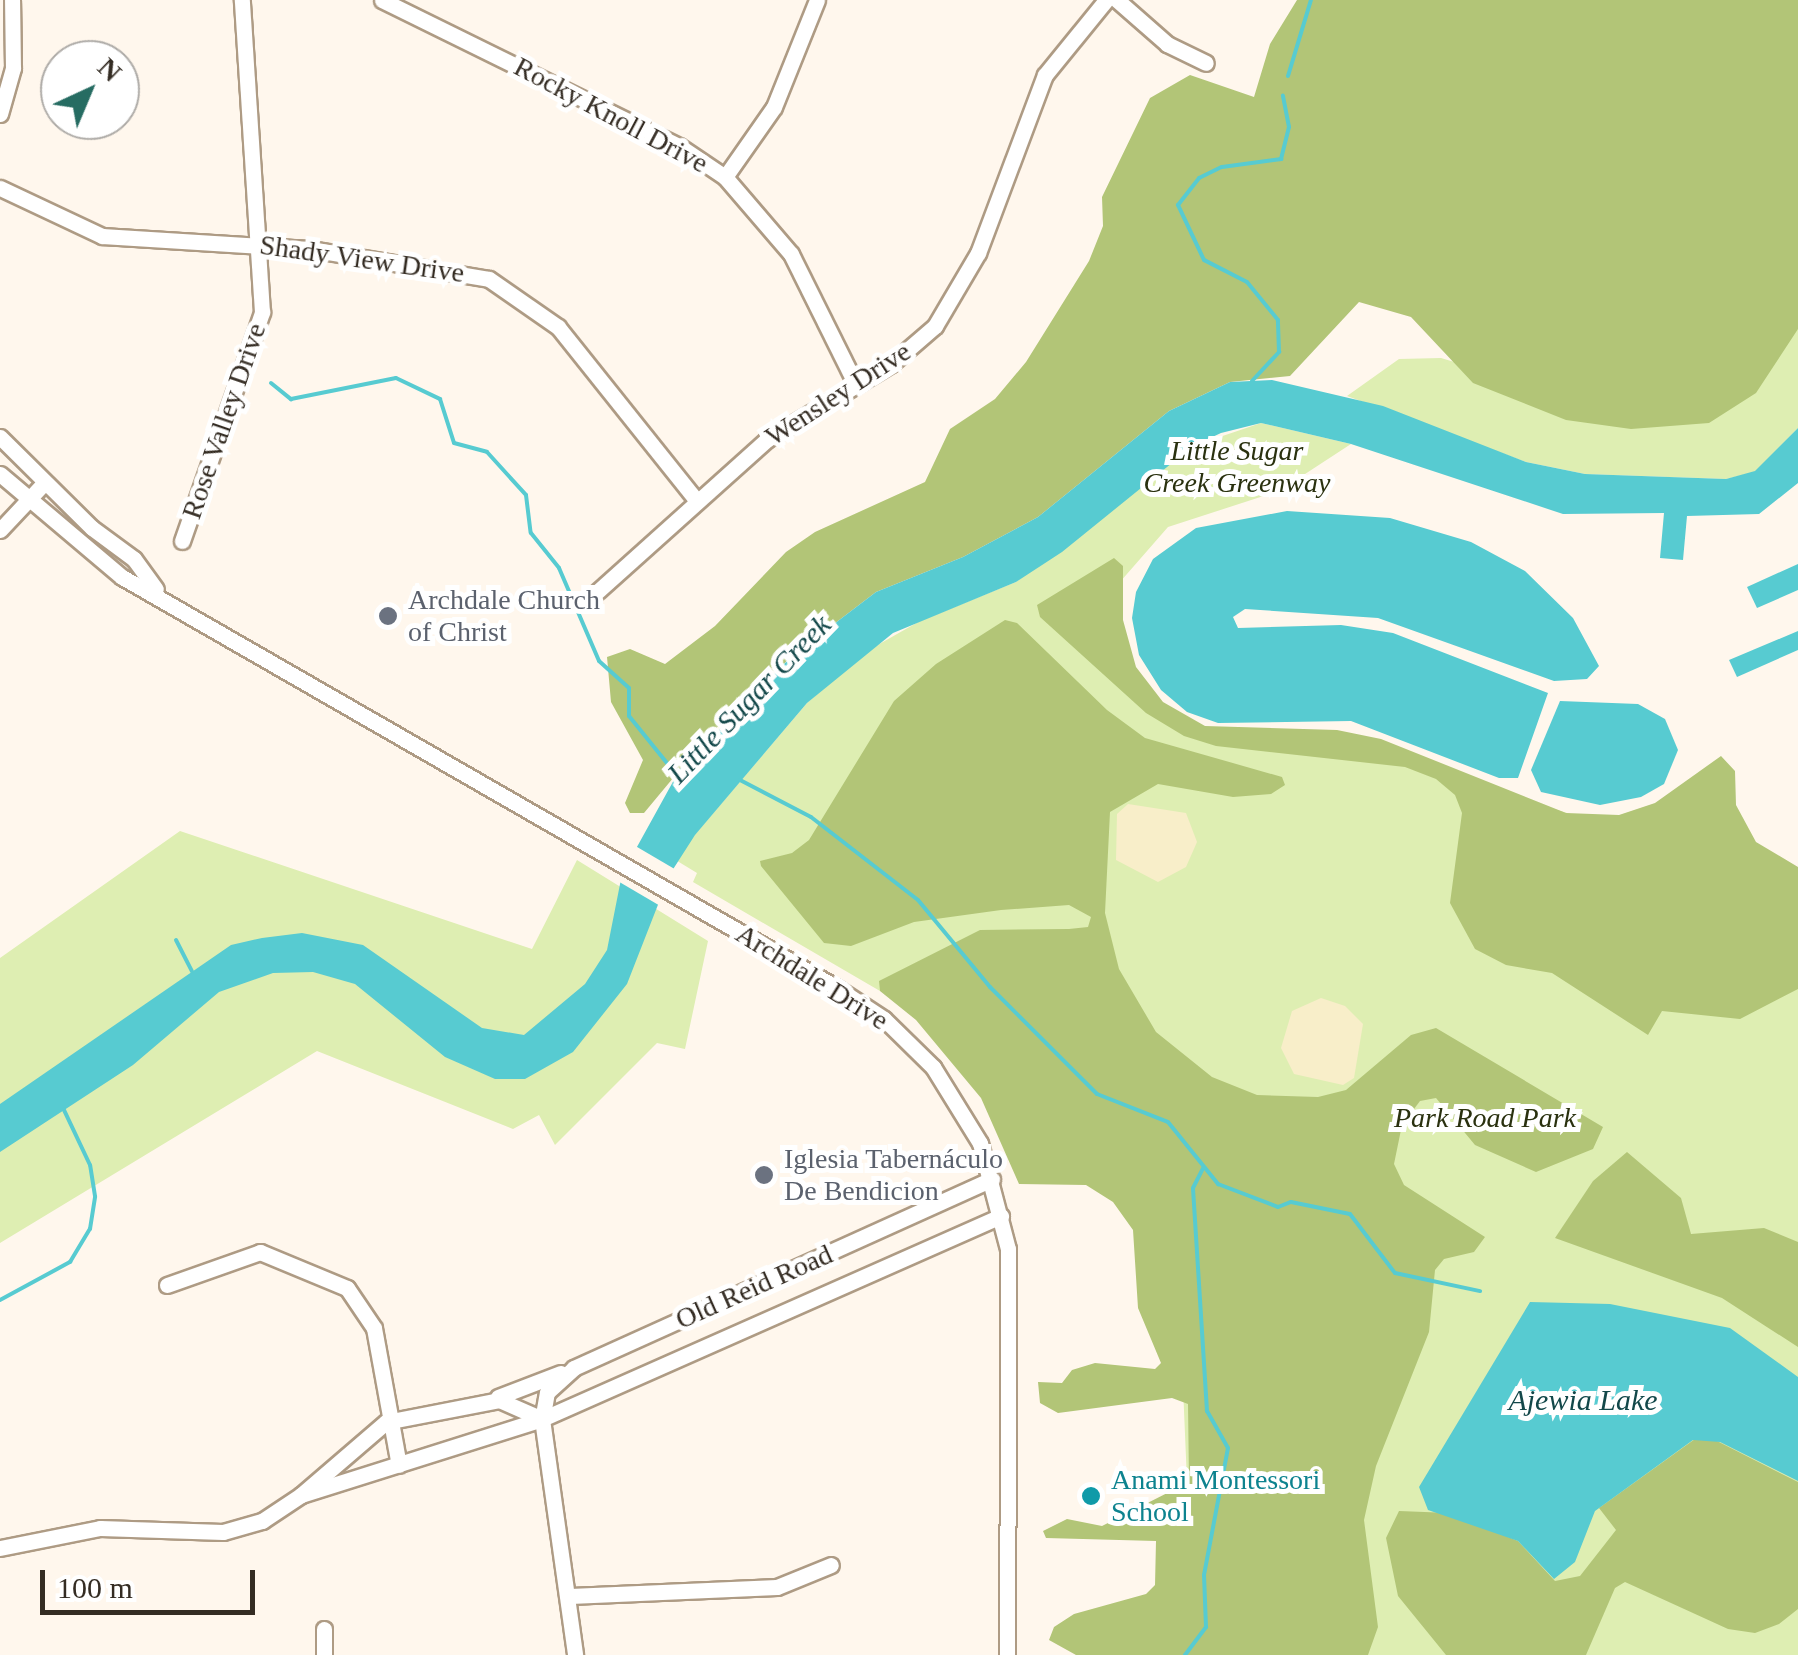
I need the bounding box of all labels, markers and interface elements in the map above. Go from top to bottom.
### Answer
north arrow [40,40,140,140]
street label: Rocky Knoll Drive [508,50,714,180]
text: N [92,51,128,88]
street label: Shady View Drive [257,228,467,290]
street label: Rose Valley Drive [175,318,273,524]
street label: Wensley Drive [759,335,917,453]
park label: Little Sugar Creek Greenway [1144,434,1330,500]
place label: Archdale Church of Christ [408,583,600,649]
marker: Archdale Church of Christ [377,605,399,627]
water label: Little Sugar Creek [659,607,839,791]
street label: Archdale Drive [730,917,894,1037]
park label: Park Road Park [1394,1101,1576,1135]
place label: Iglesia Tabernáculo De Bendicion [784,1142,1004,1208]
marker: Iglesia Tabernáculo De Bendicion [753,1164,775,1186]
street label: Old Reid Road [670,1237,838,1337]
water label: Ajewia Lake [1508,1382,1658,1418]
place label: Anami Montessori School [1111,1463,1320,1529]
marker: Anami Montessori School [1080,1485,1102,1507]
scale bar [45,1550,260,1612]
text: 100 m [57,1571,133,1604]

